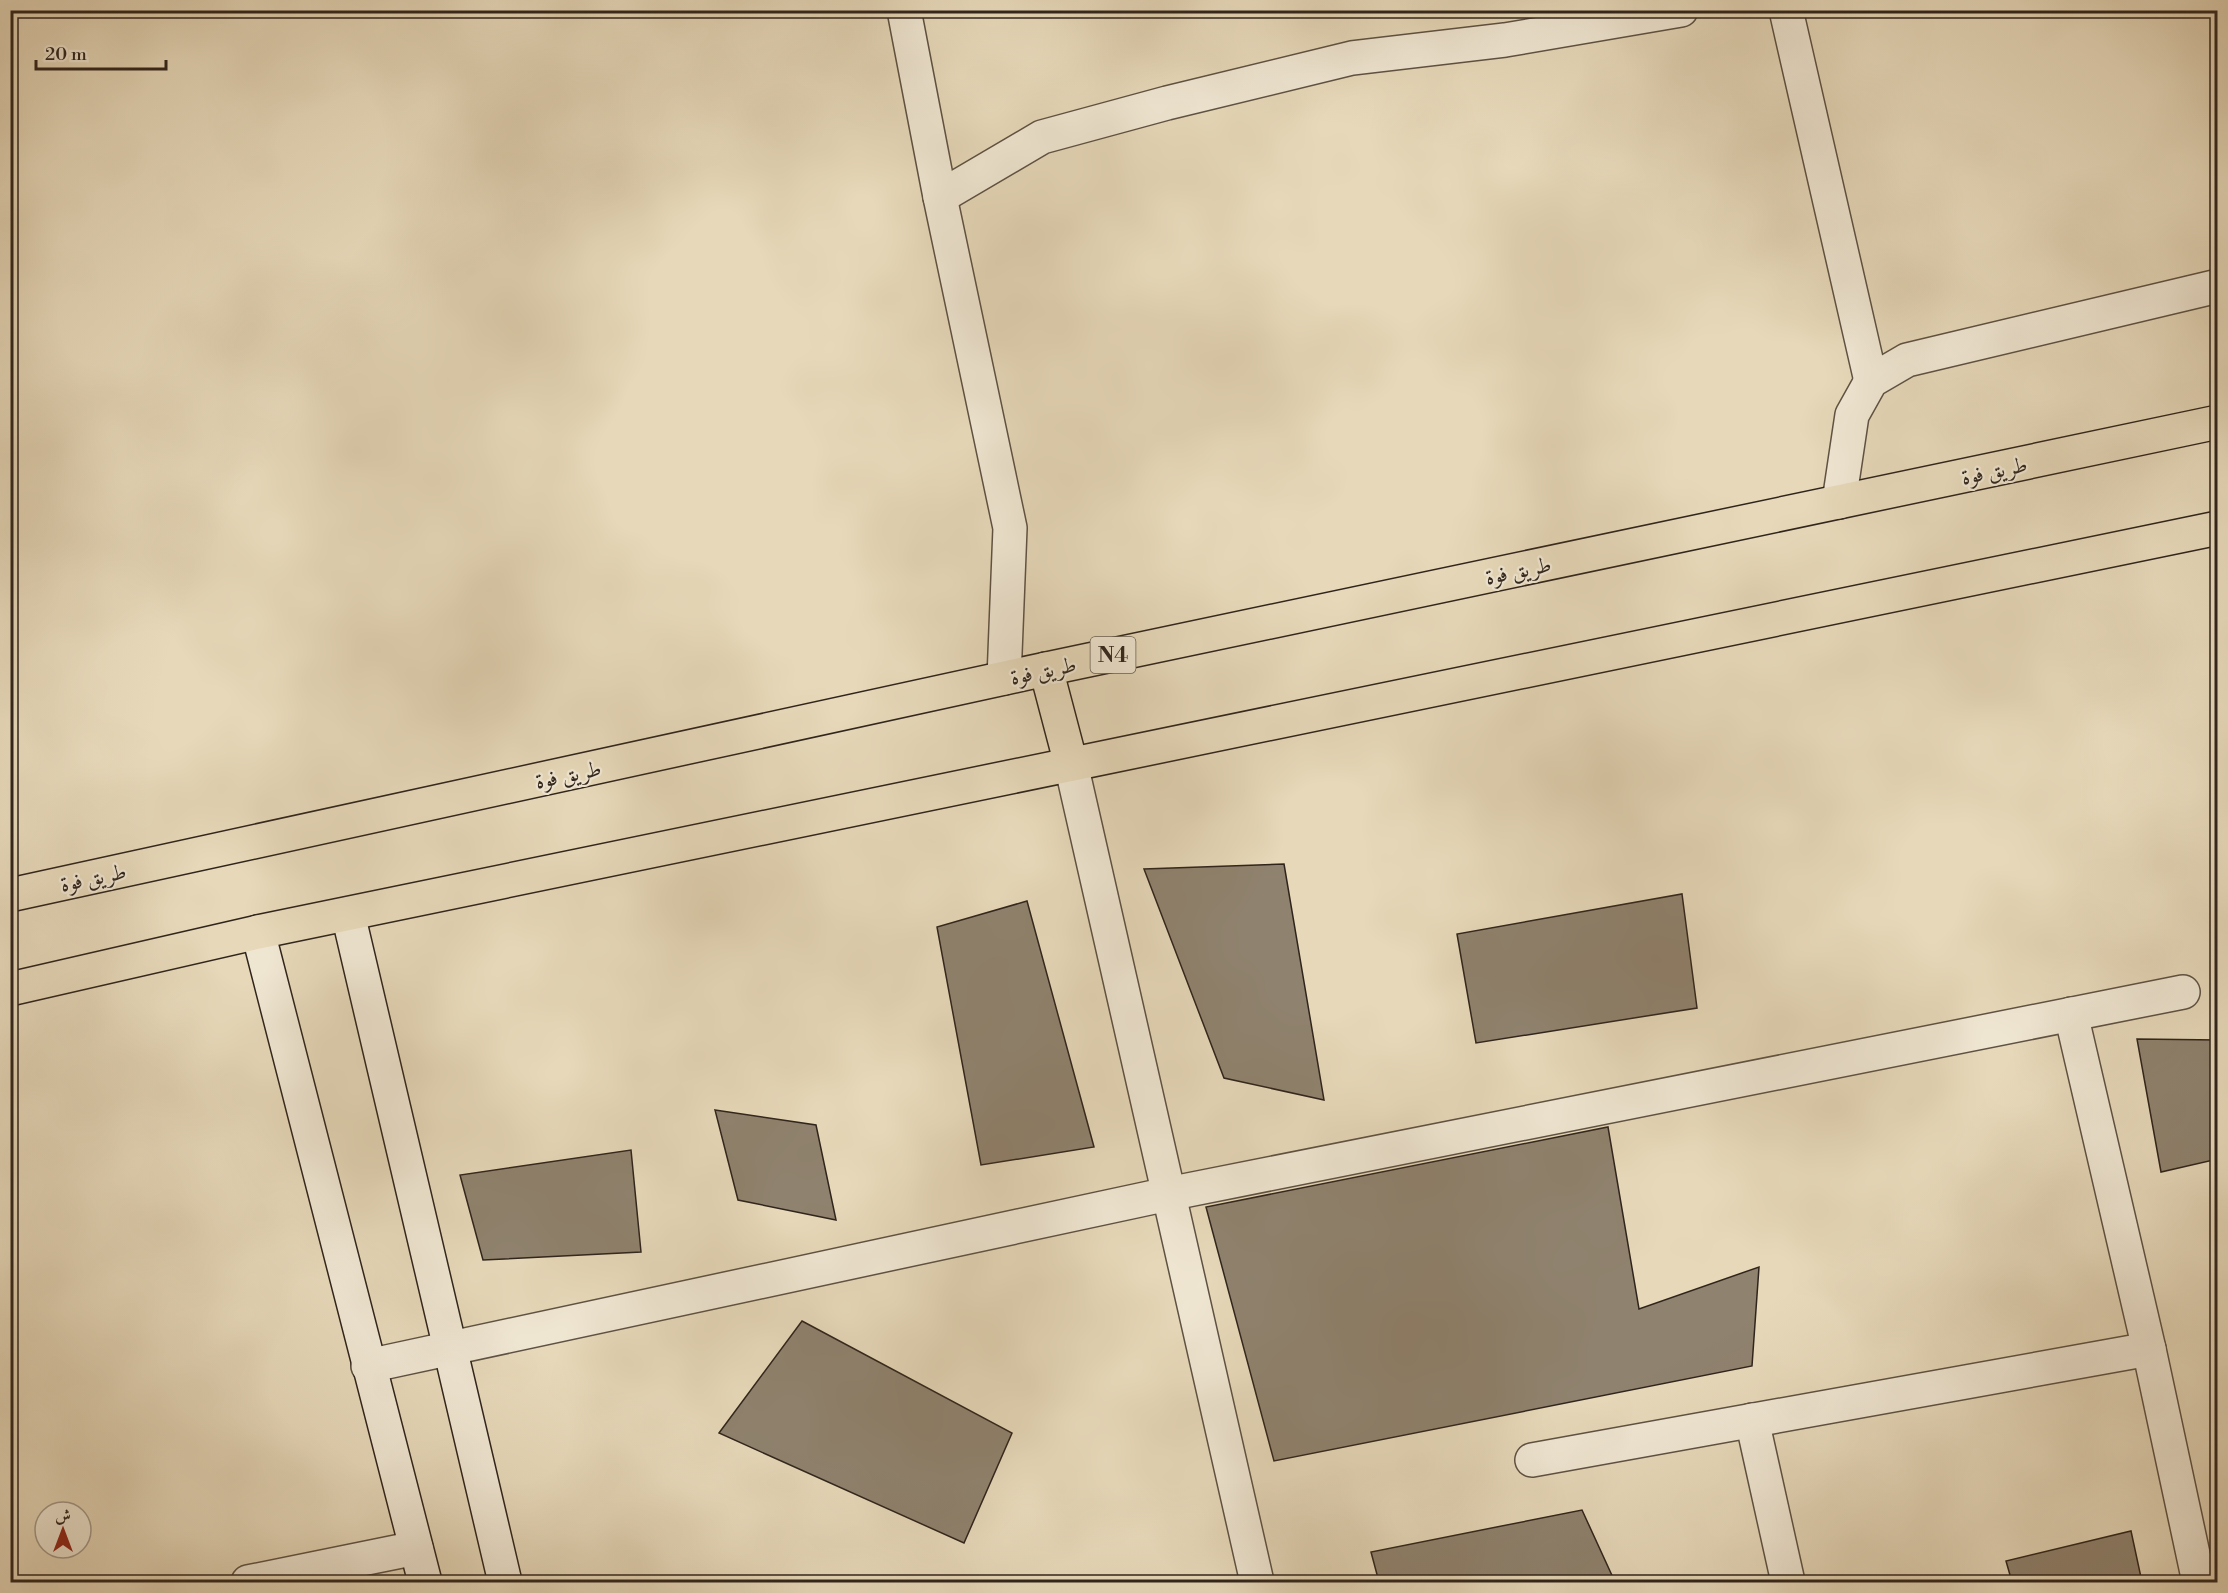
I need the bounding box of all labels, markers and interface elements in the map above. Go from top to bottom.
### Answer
scale bar [36,33,166,71]
text: 20 m [45,43,87,66]
street label: طريق فوة [1959,451,2030,492]
street label: طريق فوة [1483,551,1554,592]
road number: N4 [1090,637,1136,673]
street label: طريق فوة [1008,651,1079,692]
street label: طريق فوة [533,755,604,796]
street label: طريق فوة [58,858,129,899]
north arrow [33,1500,93,1560]
text: ش [55,1506,71,1526]

